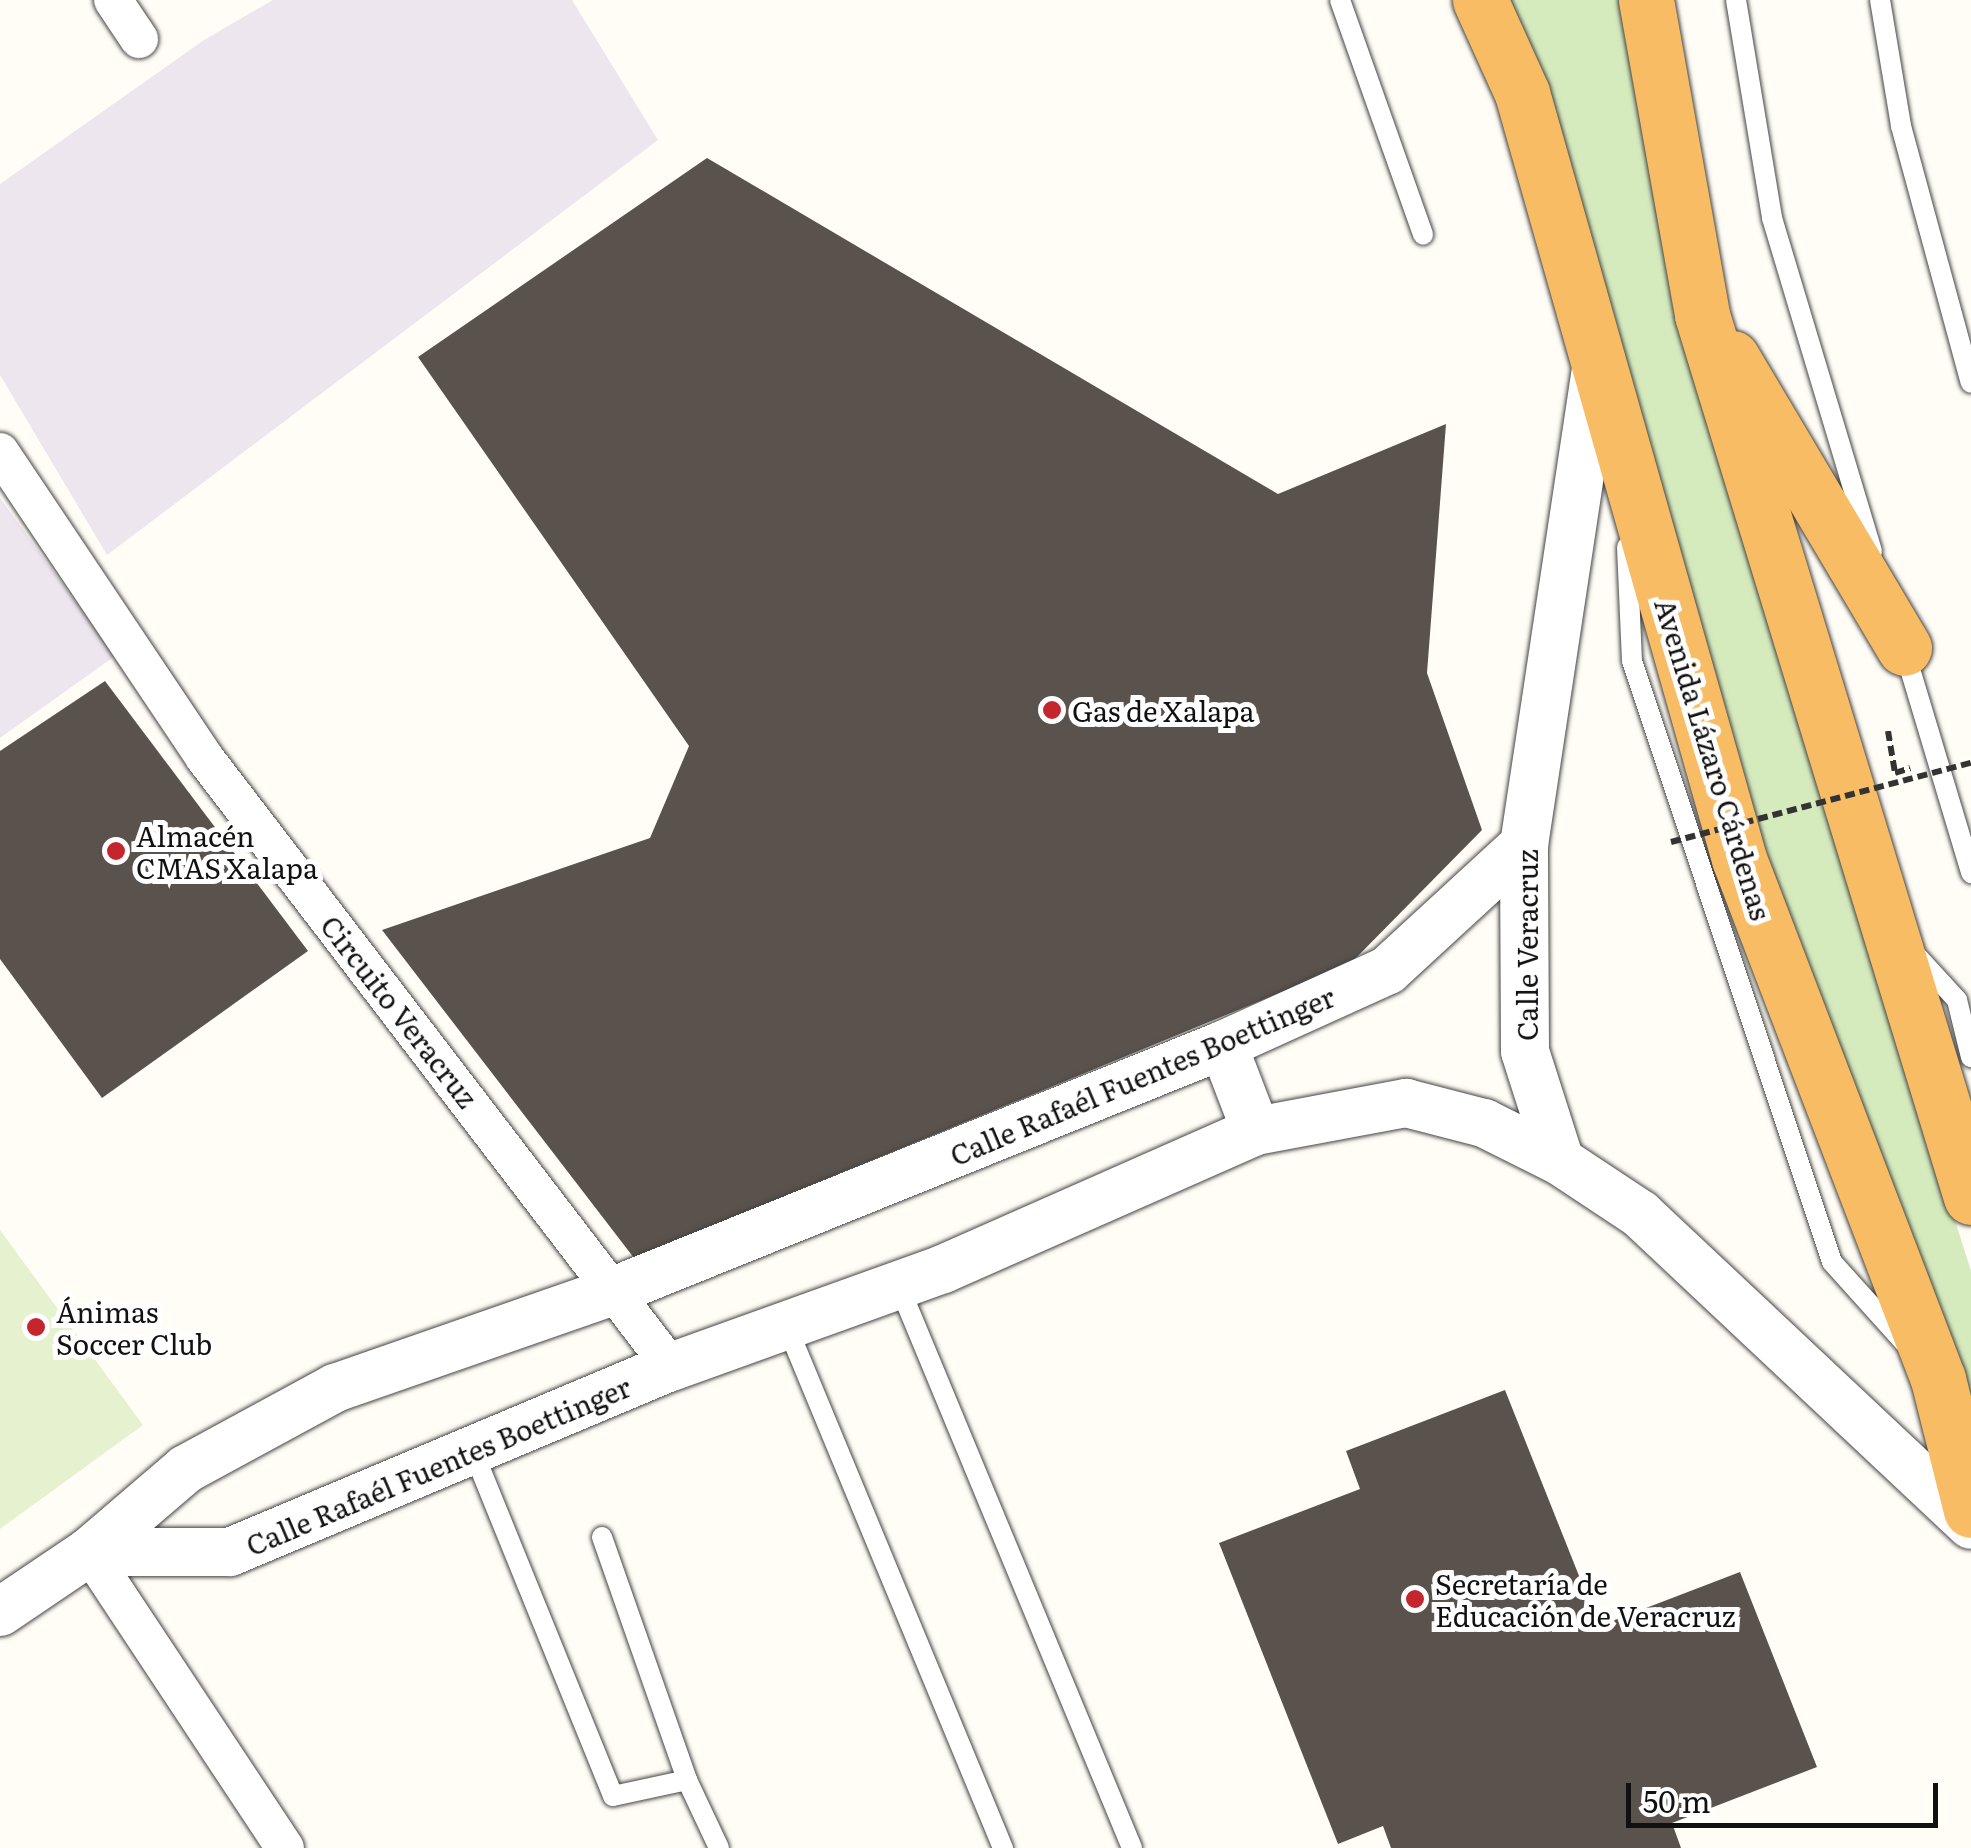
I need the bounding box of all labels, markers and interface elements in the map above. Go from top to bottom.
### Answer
street label: Avenida Lázaro Cárdenas [1649,594,1779,924]
place label: Gas de Xalapa [1072,693,1255,727]
marker: Gas de Xalapa [1041,699,1063,721]
place label: Almacén CMAS Xalapa [136,818,318,884]
marker: Almacén CMAS Xalapa [105,840,127,862]
street label: Calle Veracruz [1509,849,1543,1041]
street label: Circuito Veracruz [315,908,485,1114]
street label: Calle Rafaél Fuentes Boettinger [945,979,1339,1171]
place label: Ánimas Soccer Club [56,1294,212,1360]
marker: Ánimas Soccer Club [25,1316,47,1338]
street label: Calle Rafaél Fuentes Boettinger [241,1369,635,1561]
place label: Secretaría de Educación de Veracruz [1435,1566,1736,1632]
marker: Secretaría de Educación de Veracruz [1404,1588,1426,1610]
scale bar [1631,1763,1944,1825]
text: 50 m [1643,1778,1711,1822]

